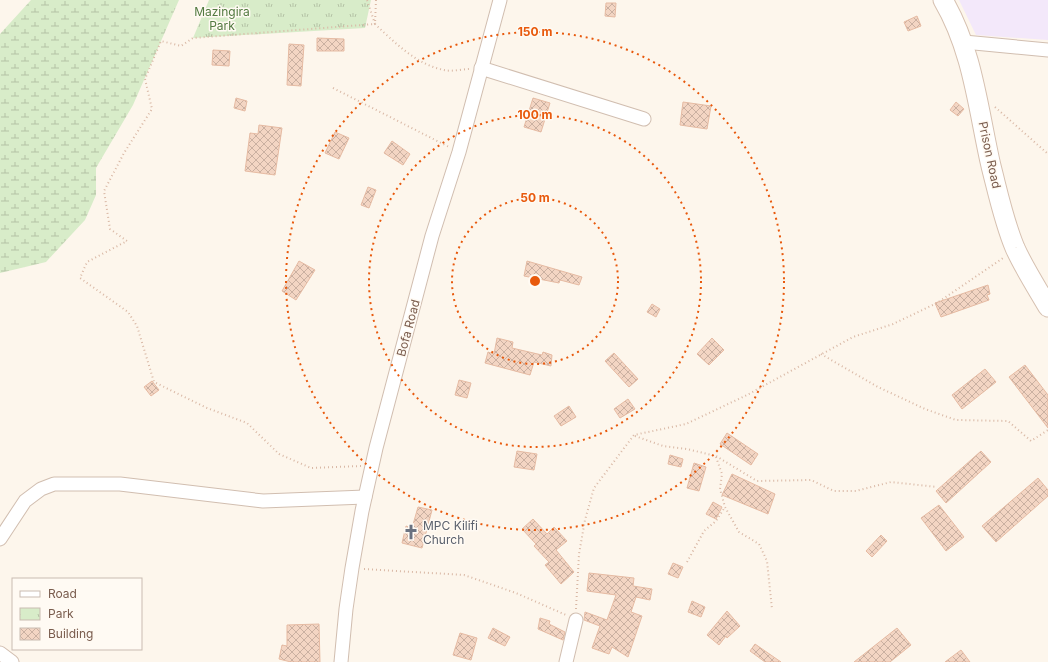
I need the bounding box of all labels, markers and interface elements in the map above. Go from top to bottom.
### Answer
park label: Mazingira Park [194,4,250,33]
text: 150 m [518,24,552,39]
text: 100 m [517,107,553,122]
street label: Prison Road [976,120,1004,190]
text: 50 m [520,190,550,205]
centre of rings [528,274,542,288]
street label: Bofa Road [393,298,423,358]
place label: MPC Kilifi Church [423,518,478,547]
church icon: MPC Kilifi Church [402,523,420,541]
legend [12,578,142,650]
text: Road [48,586,77,601]
text: Park [48,606,74,621]
text: Building [48,626,93,641]

